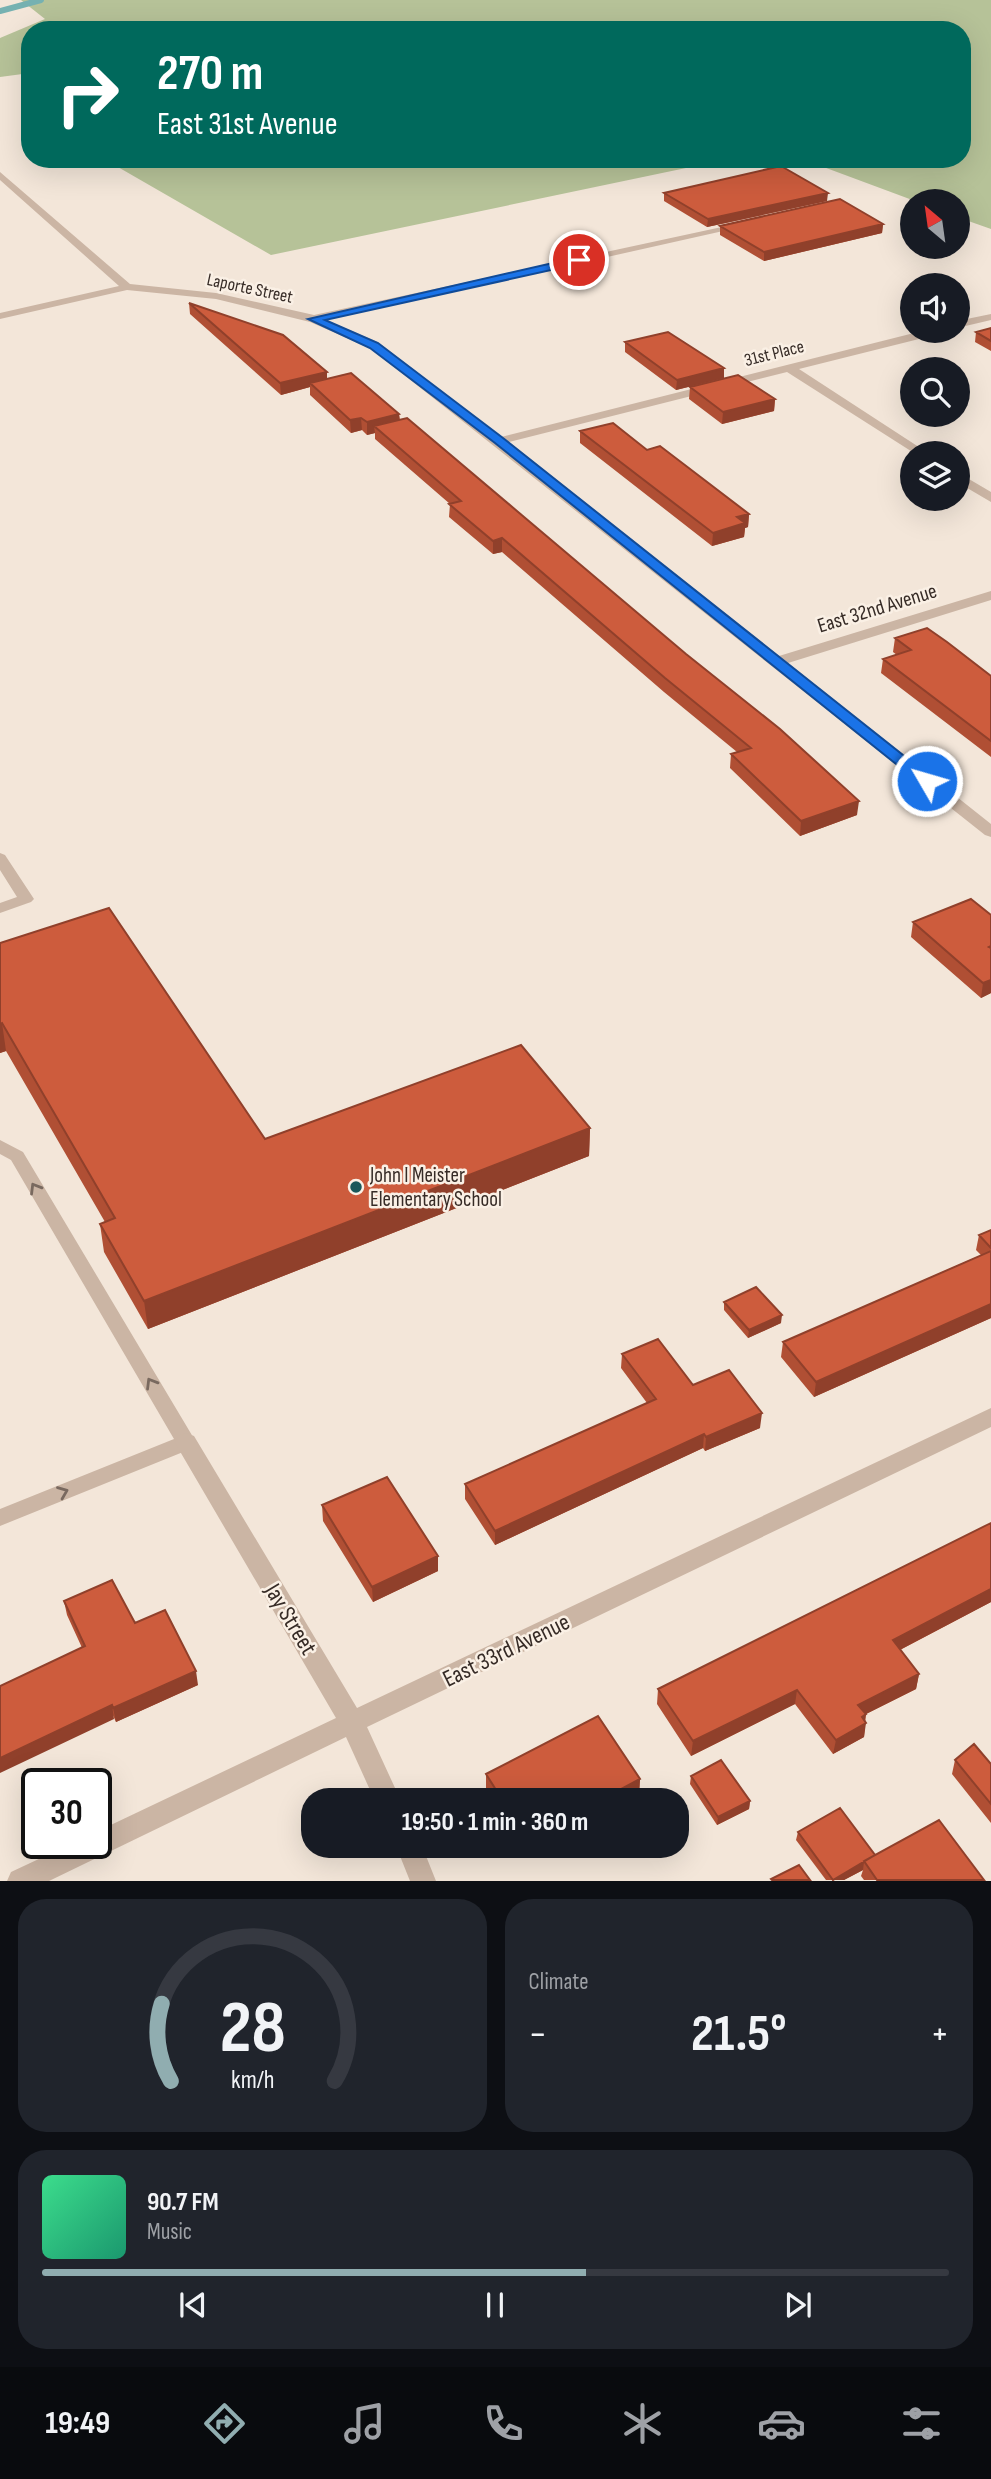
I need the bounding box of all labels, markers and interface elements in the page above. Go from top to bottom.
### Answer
text: 270 m [157,45,263,104]
icon: right [42,49,133,140]
text: East 31st Avenue [157,105,338,144]
north arrow [900,189,970,259]
map controls [900,189,970,511]
pin [549,230,609,290]
icon: arrive [560,241,598,279]
street label: Laporte Street [205,269,295,308]
button: sound [900,273,970,343]
street label: 31st Place [742,336,806,371]
button: search [900,357,970,427]
button: layers [900,441,970,511]
street label: East 32nd Avenue [814,578,940,638]
position arrow [890,744,964,818]
place label: John I Meister Elementary School [369,1163,502,1212]
marker: John I Meister Elementary School [348,1179,364,1195]
one-way arrow [31,1182,44,1195]
one-way arrow [146,1378,159,1391]
one-way arrow [57,1487,69,1501]
street label: Jay Street [258,1578,323,1660]
street label: East 33rd Avenue [438,1607,574,1694]
speed limit sign: 30 [21,1768,112,1859]
text: 19:50 · 1 min · 360 m [402,1807,588,1838]
text: Climate [529,1968,588,1996]
text: 28 [219,1986,285,2074]
text: 21.5° [691,2003,786,2066]
text: − [529,2012,547,2057]
text: + [930,2012,949,2057]
text: km/h [231,2065,274,2096]
text: 90.7 FM [147,2187,219,2218]
text: Music [147,2218,192,2246]
icon: previous [174,2286,212,2324]
icon: pause [476,2286,514,2324]
icon: next [779,2286,817,2324]
icon: directions [200,2399,249,2448]
icon: music [340,2399,389,2448]
icon: phone [479,2399,528,2448]
icon: climate [618,2399,667,2448]
icon: car [757,2399,806,2448]
icon: filters [897,2399,946,2448]
text: 19:49 [45,2404,110,2443]

